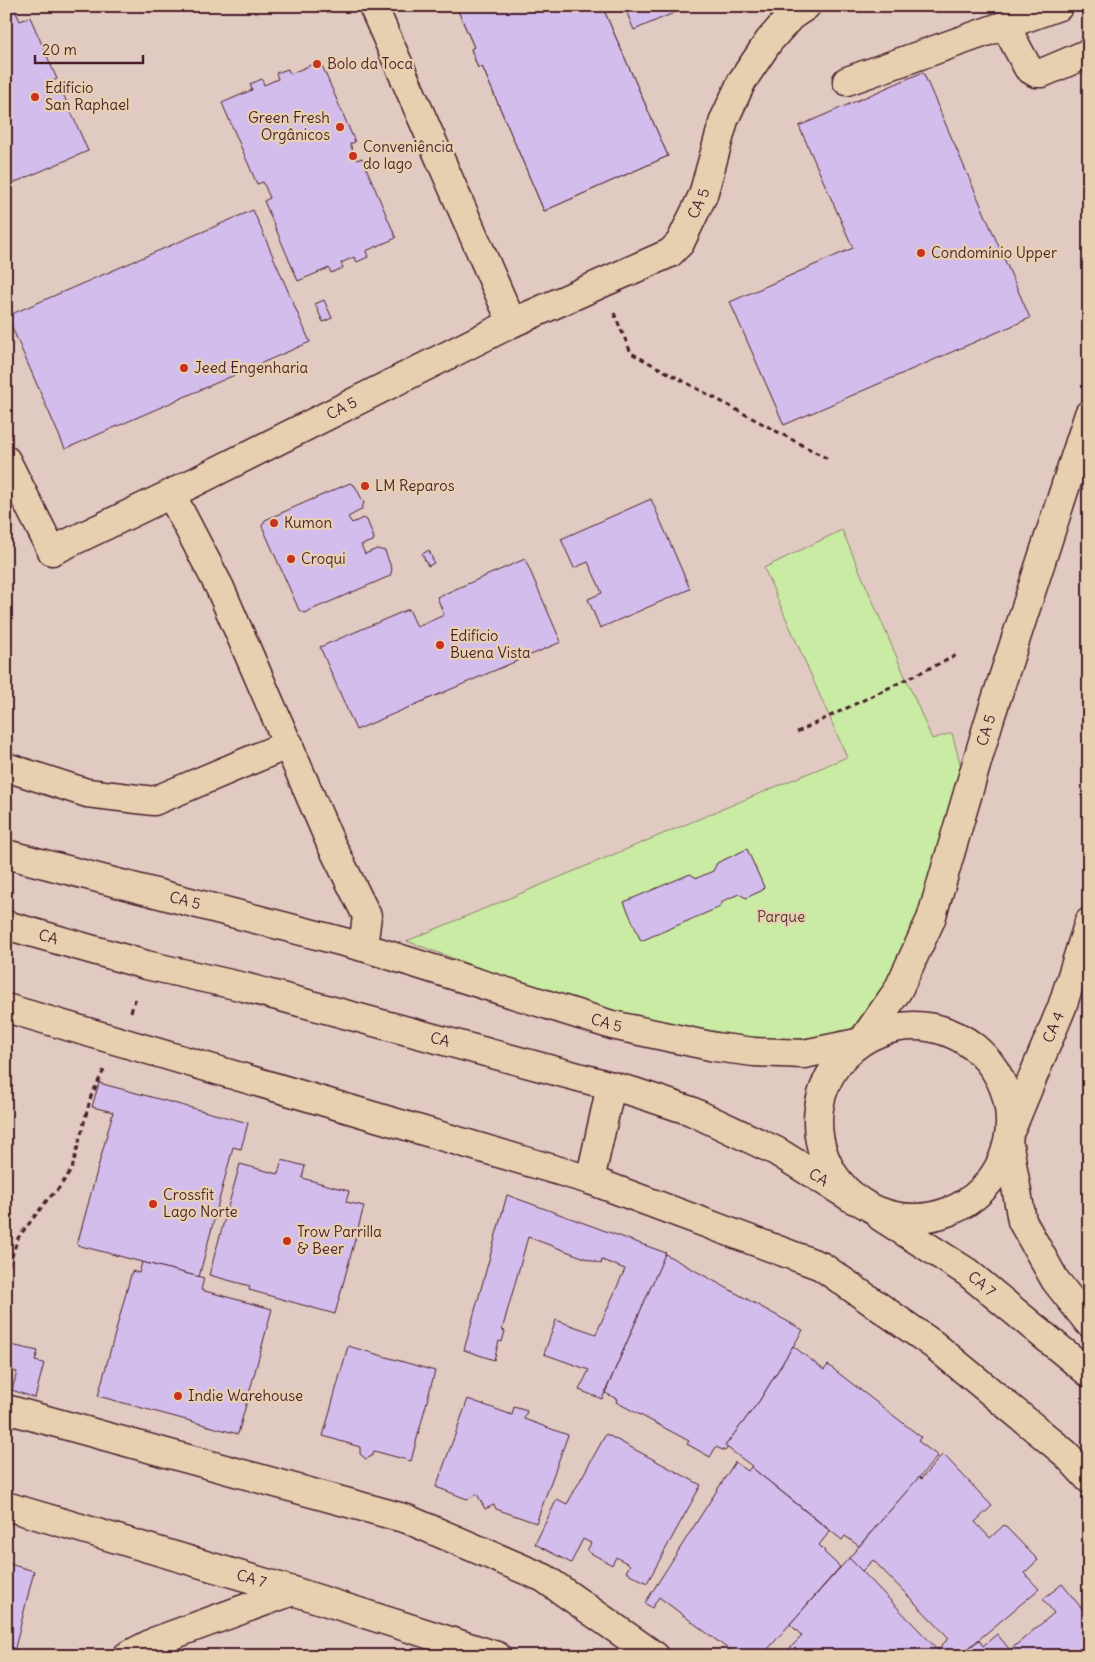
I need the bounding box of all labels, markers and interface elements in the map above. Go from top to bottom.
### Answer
scale bar [35,32,142,64]
text: 20 m [42,40,77,59]
place label: Bolo da Toca [327,54,413,73]
marker: Bolo da Toca [311,58,323,70]
place label: Edifício San Raphael [45,78,129,114]
marker: Edifício San Raphael [29,91,41,103]
place label: Green Fresh Orgânicos [248,108,330,144]
marker: Green Fresh Orgânicos [334,121,346,133]
place label: Conveniência do lago [363,137,454,173]
marker: Conveniência do lago [347,150,359,162]
street label: CA 5 [683,186,713,222]
place label: Condomínio Upper [931,243,1057,262]
marker: Condomínio Upper [915,247,927,259]
place label: Jeed Engenharia [194,358,308,377]
marker: Jeed Engenharia [178,362,190,374]
street label: CA 5 [323,392,360,424]
place label: LM Reparos [375,476,455,495]
marker: LM Reparos [359,480,371,492]
place label: Kumon [284,513,332,532]
marker: Kumon [268,517,280,529]
place label: Croqui [301,549,346,568]
marker: Croqui [285,553,297,565]
place label: Edifício Buena Vista [450,626,531,662]
marker: Edifício Buena Vista [434,639,446,651]
street label: CA 5 [972,712,999,748]
street label: CA 5 [167,887,203,913]
park label: Parque [757,907,805,926]
street label: CA [36,925,61,949]
street label: CA 4 [1038,1008,1068,1045]
street label: CA 5 [589,1009,624,1036]
street label: CA [428,1028,452,1051]
street label: CA [805,1164,832,1190]
place label: Crossfit Lago Norte [163,1185,238,1221]
marker: Crossfit Lago Norte [147,1198,159,1210]
place label: Trow Parrilla & Beer [297,1222,382,1258]
marker: Trow Parrilla & Beer [281,1235,293,1247]
street label: CA 7 [964,1267,1000,1301]
place label: Indie Warehouse [188,1386,303,1405]
marker: Indie Warehouse [172,1390,184,1402]
street label: CA 7 [234,1565,269,1592]

